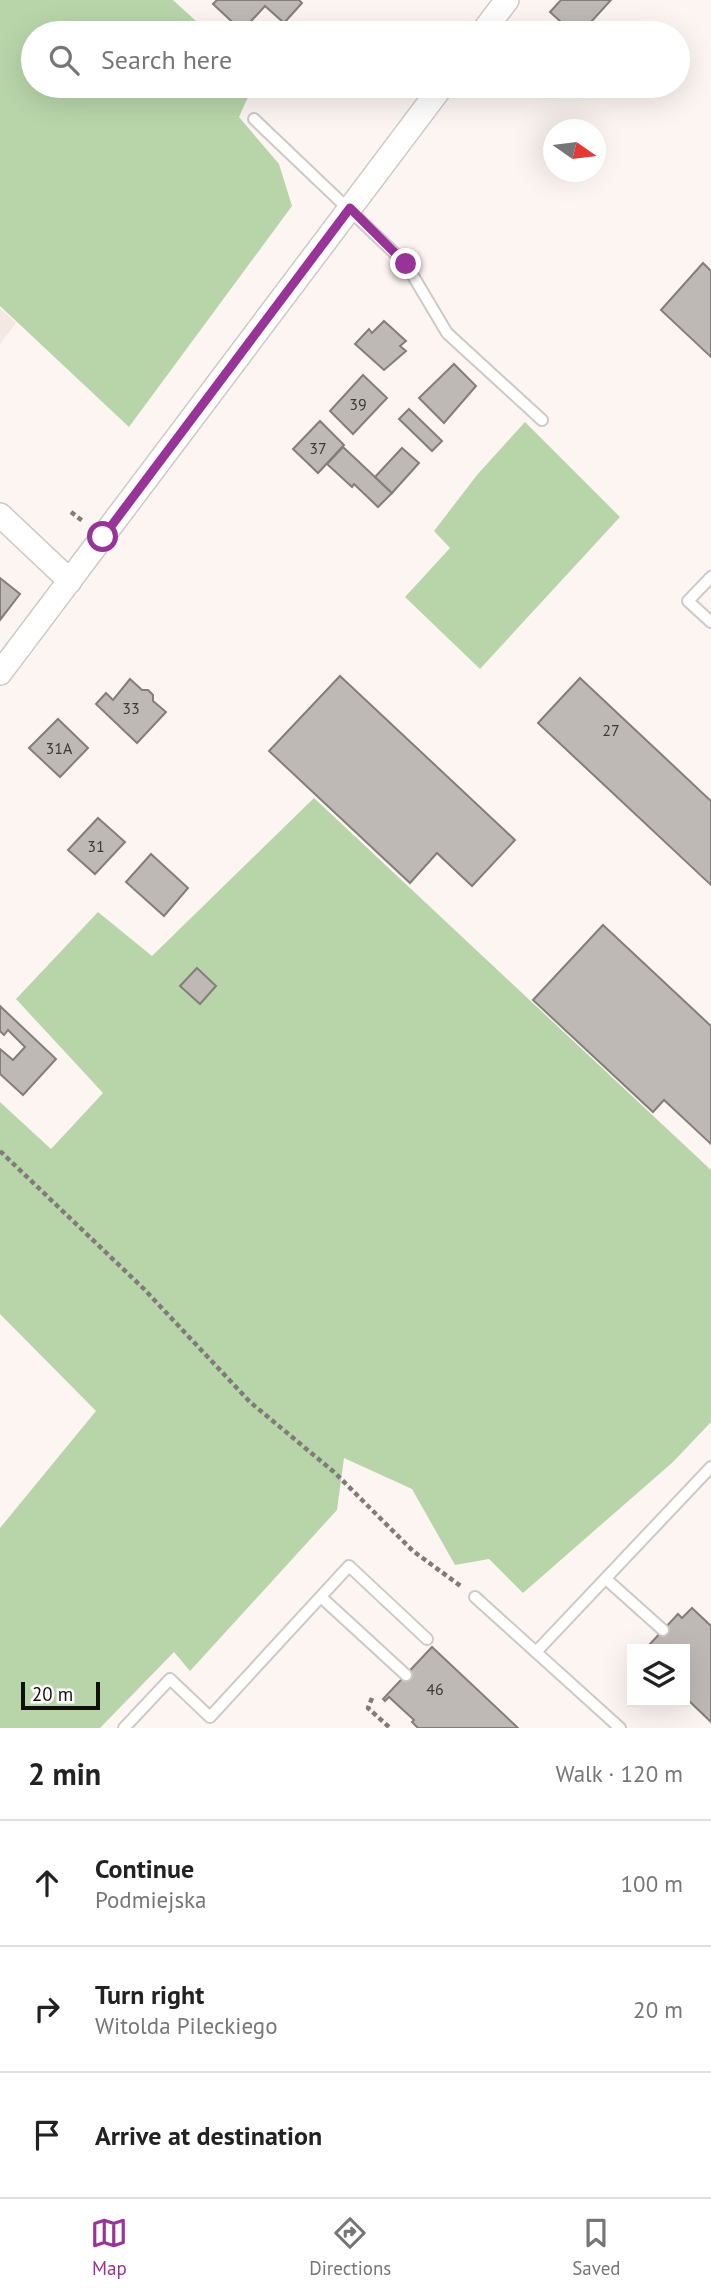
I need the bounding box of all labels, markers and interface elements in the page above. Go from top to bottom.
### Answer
search box [21,21,690,98]
icon: search [45,41,83,79]
text: Search here [101,43,232,76]
north arrow [543,119,606,182]
route end [390,248,421,279]
house number: 39 [349,394,367,414]
house number: 37 [309,438,327,458]
route start [87,521,118,552]
house number: 33 [122,698,140,718]
house number: 27 [602,720,620,740]
house number: 31A [46,738,73,758]
house number: 31 [87,836,105,856]
map controls [627,1644,690,1707]
button: layers [627,1644,690,1707]
scale bar [21,1679,100,1711]
house number: 46 [426,1679,444,1699]
text: 20 m [32,1682,73,1706]
text: 2 min [28,1754,101,1793]
text: Walk · 120 m [556,1759,683,1788]
text: Continue [95,1852,194,1885]
icon: ahead [28,1864,66,1902]
text: 100 m [621,1869,683,1898]
text: Podmiejska [95,1885,207,1914]
text: Turn right [95,1978,204,2011]
icon: right [28,1990,66,2028]
text: 20 m [633,1995,683,2024]
text: Witolda Pileckiego [95,2011,278,2040]
icon: arrive [28,2116,66,2154]
text: Arrive at destination [95,2119,322,2152]
tab: Map [90,2214,128,2280]
tab: Directions [309,2214,391,2280]
tab: Saved [572,2214,621,2280]

